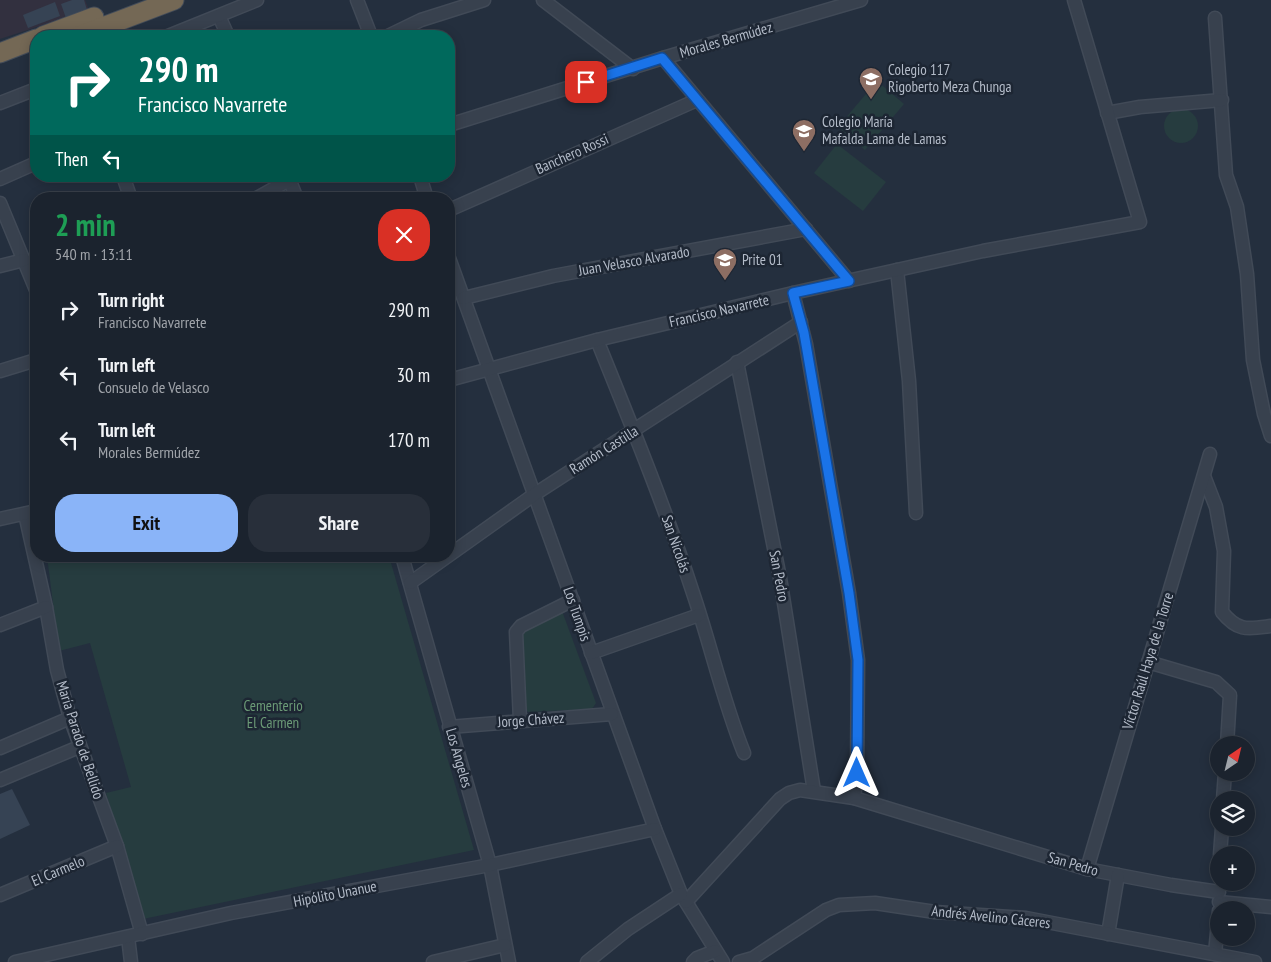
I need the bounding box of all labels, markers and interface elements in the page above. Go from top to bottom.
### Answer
street label: Morales Bermúdez [677,17,774,62]
text: 290 m [138,46,219,92]
icon: right [55,50,120,115]
place label: Colegio 117 Rigoberto Meza Chunga [888,60,1012,96]
pin [565,61,607,103]
school or university icon: Colegio 117 Rigoberto Meza Chunga [858,66,884,100]
icon: arrive [572,68,600,96]
text: Francisco Navarrete [138,90,287,118]
place label: Colegio María Mafalda Lama de Lamas [822,112,946,148]
school or university icon: Colegio María Mafalda Lama de Lamas [791,118,817,152]
street label: Banchero Rossi [532,129,611,178]
icon: left [98,145,126,173]
text: Then [55,147,88,171]
text: 2 min [55,205,116,244]
button: close [378,209,430,261]
street label: Juan Velasco Alvarado [576,241,691,280]
text: 540 m · 13:11 [55,244,133,264]
school or university icon: Prite 01 [712,247,738,281]
place label: Prite 01 [742,250,783,269]
text: Turn right [98,288,164,312]
street label: Francisco Navarrete [667,290,771,331]
icon: right [55,296,83,324]
text: 290 m [388,298,430,322]
text: Francisco Navarrete [98,312,207,332]
text: Turn left [98,353,155,377]
icon: left [55,361,83,389]
text: 30 m [397,363,430,387]
text: Consuelo de Velasco [98,377,209,397]
text: Turn left [98,418,155,442]
street label: Ramón Castilla [566,421,642,478]
icon: left [55,426,83,454]
text: 170 m [388,428,430,452]
text: Morales Bermúdez [98,442,200,462]
button: Exit [55,494,238,552]
button: Share [248,494,430,552]
street label: San Nicolás [658,513,695,575]
street label: San Pedro [765,549,794,603]
street label: Los Tumpis [559,584,596,644]
street label: Víctor Raúl Haya de la Torre [1117,590,1177,733]
street label: María Parado de Bellido [52,678,109,801]
park label: Cementerio El Carmen [243,696,303,732]
street label: Jorge Chávez [496,708,565,731]
street label: Los Angeles [442,726,477,790]
north arrow [1210,736,1255,781]
map controls [1210,736,1255,946]
position arrow [830,746,882,798]
button: layers [1210,791,1255,836]
button: + [1210,846,1255,891]
street label: San Pedro [1046,847,1101,880]
street label: El Carmelo [28,851,87,890]
street label: Hipólito Unanue [292,876,378,911]
street label: Andrés Avelino Cáceres [931,901,1051,932]
button: − [1210,901,1255,946]

